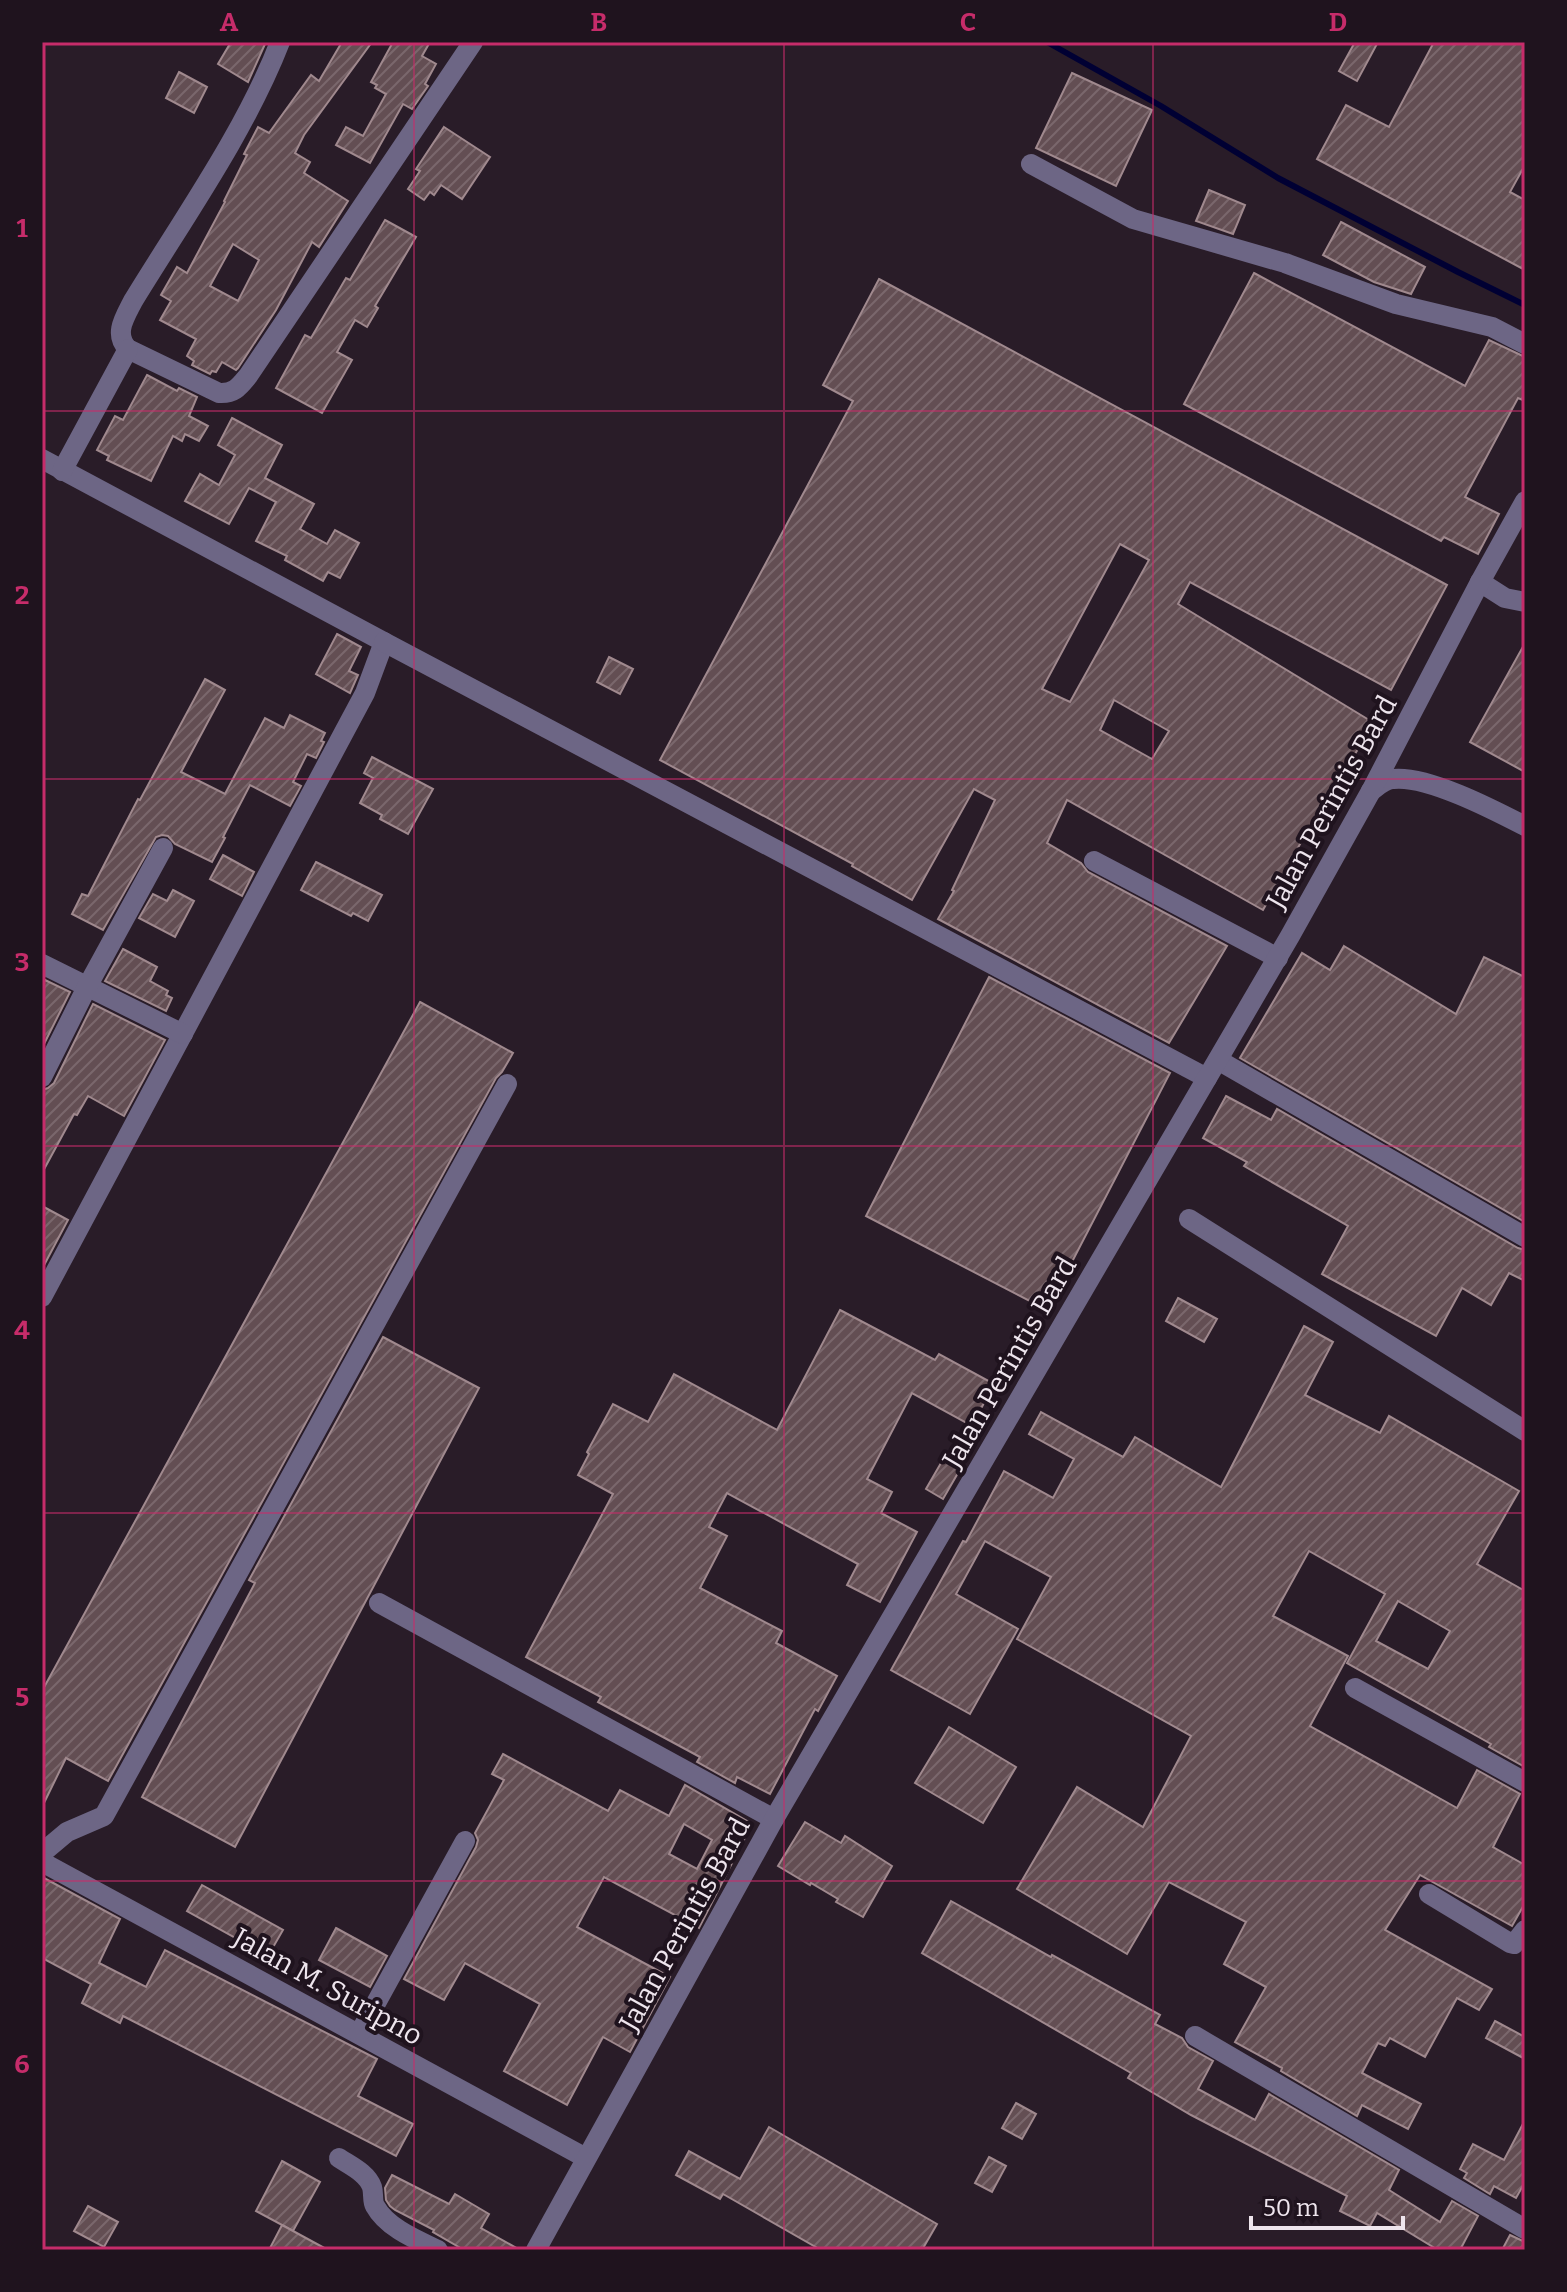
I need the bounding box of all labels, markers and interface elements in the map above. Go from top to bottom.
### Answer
text: A [220,7,239,38]
text: B [591,7,607,38]
text: C [960,7,976,38]
text: D [1329,7,1347,38]
text: 1 [16,213,28,244]
text: 2 [15,580,29,611]
street label: Jalan Perintis Bard [1259,690,1404,915]
text: 3 [15,947,29,978]
street label: Jalan Perintis Bard [935,1251,1083,1475]
text: 4 [14,1315,30,1346]
text: 5 [15,1682,29,1713]
street label: Jalan Perintis Bard [612,1812,757,2037]
street label: Jalan M. Suripno [226,1920,428,2052]
text: 6 [14,2049,30,2080]
scale bar [1251,2180,1403,2230]
text: 50 m [1263,2194,1319,2222]

